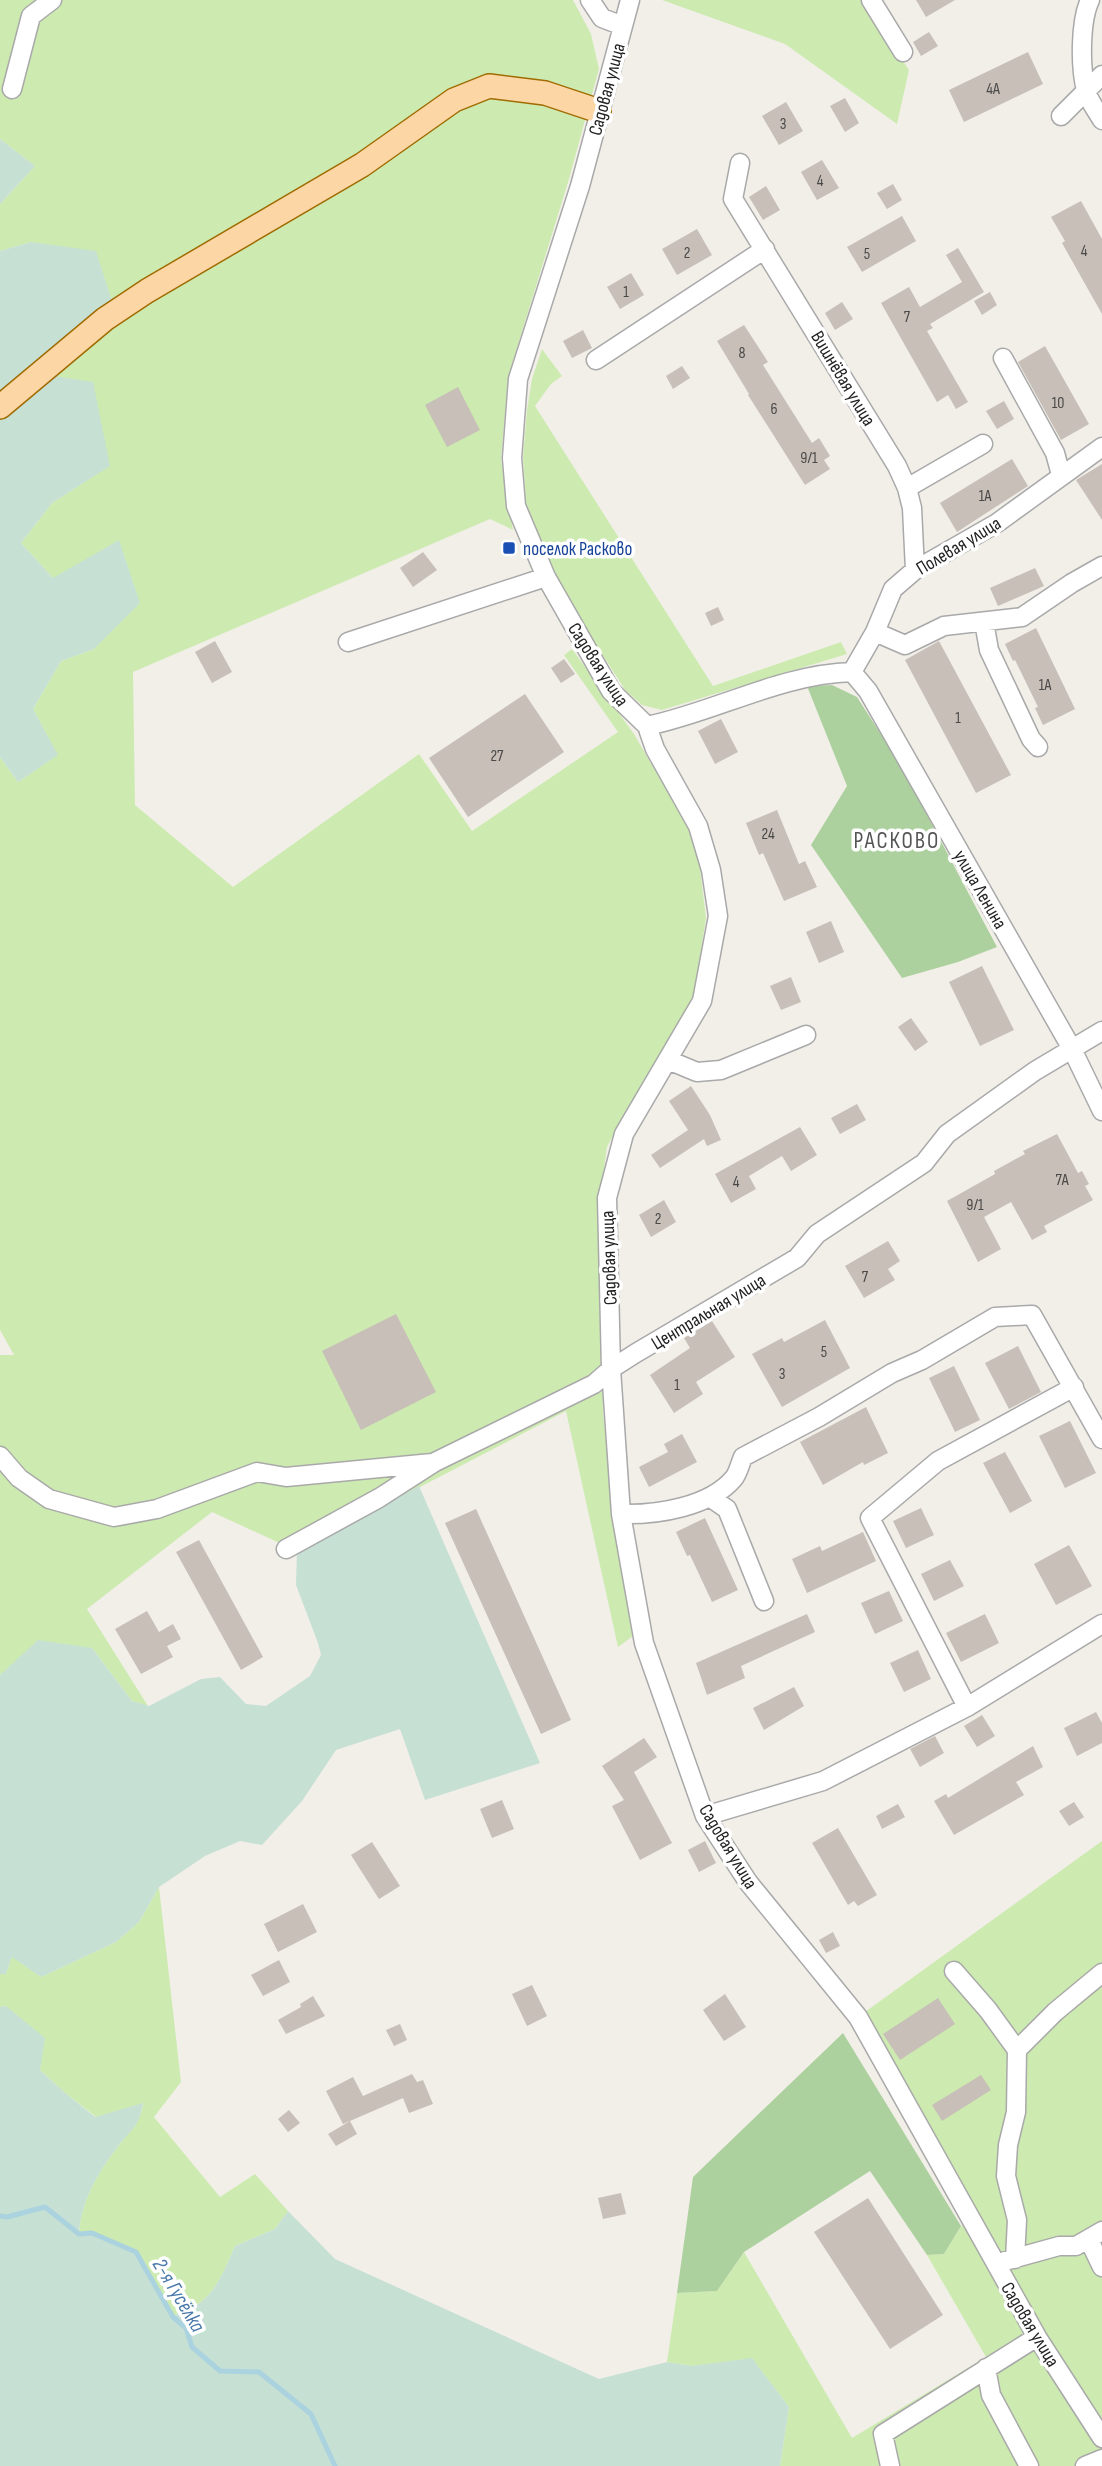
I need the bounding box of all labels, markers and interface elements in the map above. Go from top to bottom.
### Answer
street label: Садовая улица [584,41,631,138]
house number: 4А [986,80,1000,99]
house number: 3 [780,115,786,134]
house number: 4 [817,172,824,191]
house number: 4 [1081,242,1088,261]
house number: 2 [684,244,690,263]
house number: 5 [864,245,870,264]
house number: 1 [623,283,629,302]
house number: 7 [904,308,911,327]
street label: Вишнёвая улица [805,327,880,430]
house number: 8 [738,344,746,363]
house number: 10 [1052,394,1064,413]
house number: 6 [770,400,778,419]
house number: 9/1 [800,449,818,468]
house number: 1А [979,487,991,506]
street label: Полевая улица [912,512,1005,581]
place label: поселок Расково [523,538,632,561]
marker: поселок Расково [501,540,517,556]
street label: Садовая улица [562,619,633,711]
house number: 1А [1039,676,1051,695]
house number: 1 [955,709,961,728]
house number: 27 [490,747,504,766]
house number: 24 [761,825,775,844]
district label: РАСКОВО [854,827,940,855]
street label: улица Ленина [948,846,1011,933]
house number: 7А [1056,1171,1069,1190]
house number: 4 [733,1173,740,1192]
house number: 9/1 [966,1196,984,1215]
street label: Садовая улица [596,1210,623,1306]
house number: 2 [655,1210,661,1229]
house number: 7 [862,1268,869,1287]
street label: Центральная улица [647,1269,770,1355]
house number: 5 [821,1343,827,1362]
house number: 3 [779,1365,785,1384]
house number: 1 [674,1376,680,1395]
street label: Садовая улица [693,1800,762,1893]
water label: 2-я Гусёлка [147,2254,210,2337]
street label: Садовая улица [995,2278,1064,2371]

